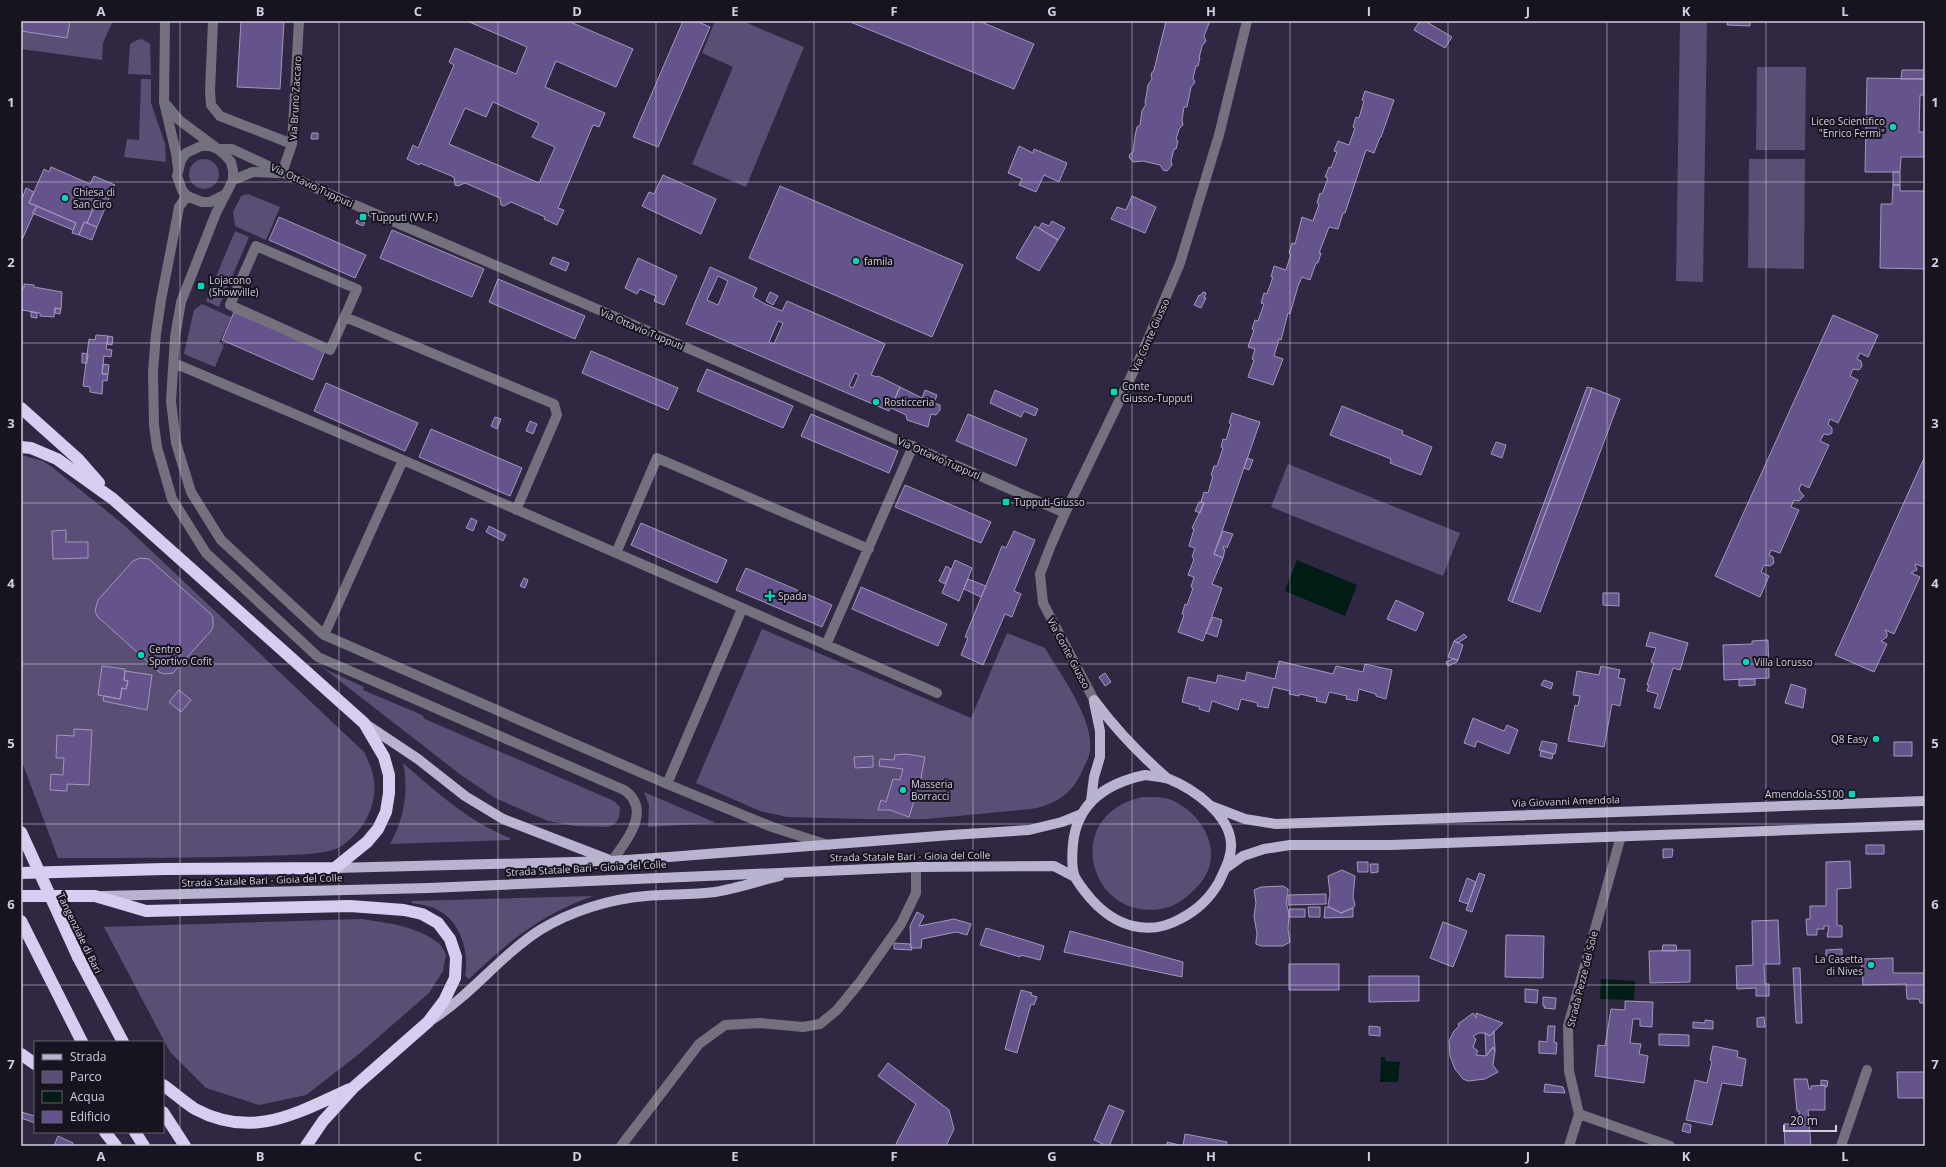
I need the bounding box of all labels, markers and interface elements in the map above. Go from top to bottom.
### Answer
text: A [97,2,106,20]
text: B [256,2,265,20]
text: C [414,2,422,20]
text: D [572,2,582,20]
text: E [731,2,739,20]
text: F [890,2,898,20]
text: G [1047,2,1057,20]
text: H [1206,2,1216,20]
text: I [1367,2,1371,20]
text: J [1525,2,1530,20]
text: K [1682,2,1691,20]
text: L [1841,2,1849,20]
street label: Via Bruno Zaccaro [286,55,304,141]
text: 1 [7,93,15,111]
text: 1 [1931,93,1939,111]
place label: Liceo Scientifico "Enrico Fermi" [1811,114,1885,140]
marker: Liceo Scientifico "Enrico Fermi" [1888,122,1898,132]
street label: Via Ottavio Tupputi [269,160,355,210]
place label: Chiesa di San Ciro [73,185,115,211]
marker: Chiesa di San Ciro [60,193,70,203]
place label: Tupputi (VV.F.) [371,210,438,224]
marker: Tupputi (VV.F.) [358,212,368,222]
text: 2 [7,253,15,271]
text: 2 [1931,253,1939,271]
place label: famila [864,254,893,268]
marker: famila [851,256,861,266]
place label: Lojacono (Showville) [209,273,259,299]
marker: Lojacono (Showville) [196,281,206,291]
street label: Via Conte Giusso [1128,296,1172,374]
street label: Via Ottavio Tupputi [598,305,686,353]
place label: Conte Giusso-Tupputi [1122,379,1193,405]
marker: Conte Giusso-Tupputi [1109,387,1119,397]
place label: Rosticceria [884,395,934,409]
marker: Rosticceria [871,397,881,407]
text: 3 [7,414,15,432]
text: 3 [1931,414,1939,432]
street label: Via Ottavio Tupputi [895,433,983,483]
place label: Tupputi-Giusso [1014,495,1085,509]
marker: Tupputi-Giusso [1001,497,1011,507]
text: 4 [7,574,15,592]
text: 4 [1931,574,1939,592]
place label: Spada [778,589,807,603]
marker: Spada [765,591,775,601]
street label: Via Conte Giusso [1044,615,1094,691]
place label: Centro Sportivo Cofit [149,642,213,668]
marker: Centro Sportivo Cofit [136,650,146,660]
place label: Villa Lorusso [1754,655,1813,669]
marker: Villa Lorusso [1741,657,1751,667]
place label: Q8 Easy [1831,732,1869,746]
text: 5 [7,734,15,752]
marker: Q8 Easy [1871,734,1881,744]
text: 5 [1931,734,1939,752]
place label: Masseria Borracci [911,777,953,803]
marker: Masseria Borracci [898,785,908,795]
place label: Amendola-SS100 [1765,787,1844,801]
marker: Amendola-SS100 [1847,789,1857,799]
street label: Via Giovanni Amendola [1512,792,1620,810]
street label: Strada Statale Bari - Gioia del Colle [829,848,991,864]
street label: Strada Statale Bari - Gioia del Colle [505,857,667,879]
street label: Strada Statale Bari - Gioia del Colle [181,870,343,890]
street label: Tangenziale di Bari [54,890,106,976]
text: 6 [7,895,15,913]
text: 6 [1931,895,1939,913]
street label: Strada Pezze del Sole [1563,929,1601,1029]
place label: La Casetta di Nives [1815,952,1863,978]
marker: La Casetta di Nives [1866,960,1876,970]
legend [34,1041,164,1133]
text: Strada [70,1048,106,1065]
text: 7 [7,1055,15,1073]
text: 7 [1931,1055,1939,1073]
text: Parco [70,1068,102,1085]
text: Acqua [70,1088,105,1105]
scale bar [1784,1107,1836,1133]
text: Edificio [70,1108,110,1125]
text: 20 m [1790,1112,1818,1129]
text: A [97,1147,106,1165]
text: B [256,1147,265,1165]
text: C [414,1147,422,1165]
text: D [572,1147,582,1165]
text: E [731,1147,739,1165]
text: F [890,1147,898,1165]
text: G [1047,1147,1057,1165]
text: H [1206,1147,1216,1165]
text: I [1367,1147,1371,1165]
text: J [1525,1147,1530,1165]
text: K [1682,1147,1691,1165]
text: L [1841,1147,1849,1165]

